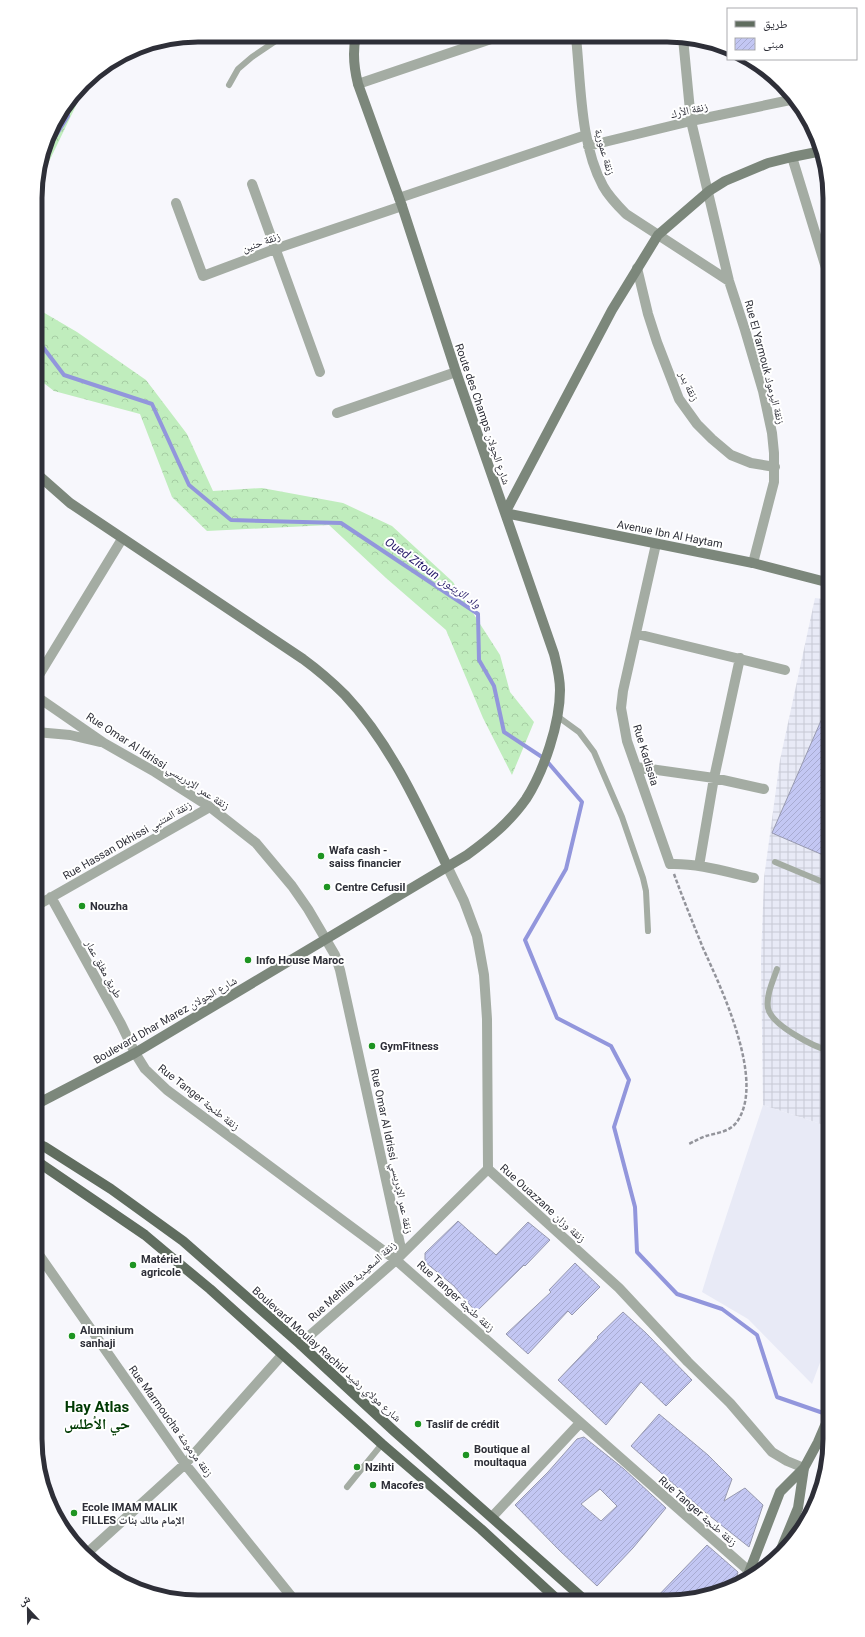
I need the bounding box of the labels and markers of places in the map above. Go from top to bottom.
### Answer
place label: Wafa cash - saiss financier [329,844,401,870]
marker: Wafa cash - saiss financier [316,851,326,861]
place label: Centre Cefusil [335,881,405,894]
marker: Centre Cefusil [322,882,332,892]
place label: Nouzha [90,900,128,913]
marker: Nouzha [77,901,87,911]
place label: Info House Maroc [256,954,344,967]
marker: Info House Maroc [243,955,253,965]
place label: GymFitness [380,1040,439,1053]
marker: GymFitness [367,1041,377,1051]
place label: Matériel agricole [141,1253,182,1279]
marker: Matériel agricole [128,1260,138,1270]
place label: Aluminium sanhaji [80,1324,134,1350]
marker: Aluminium sanhaji [67,1331,77,1341]
place label: Taslif de crédit [426,1418,500,1431]
marker: Taslif de crédit [413,1419,423,1429]
place label: Boutique al moultaqua [474,1443,530,1469]
marker: Boutique al moultaqua [461,1450,471,1460]
place label: Nzihti [365,1461,394,1474]
marker: Nzihti [352,1462,362,1472]
place label: Macofes [381,1479,424,1492]
marker: Macofes [368,1480,378,1490]
place label: Ecole IMAM MALIK FILLES الإمام مالك بنات [82,1501,185,1528]
marker: Ecole IMAM MALIK FILLES الإمام مالك بنات [69,1508,79,1518]

